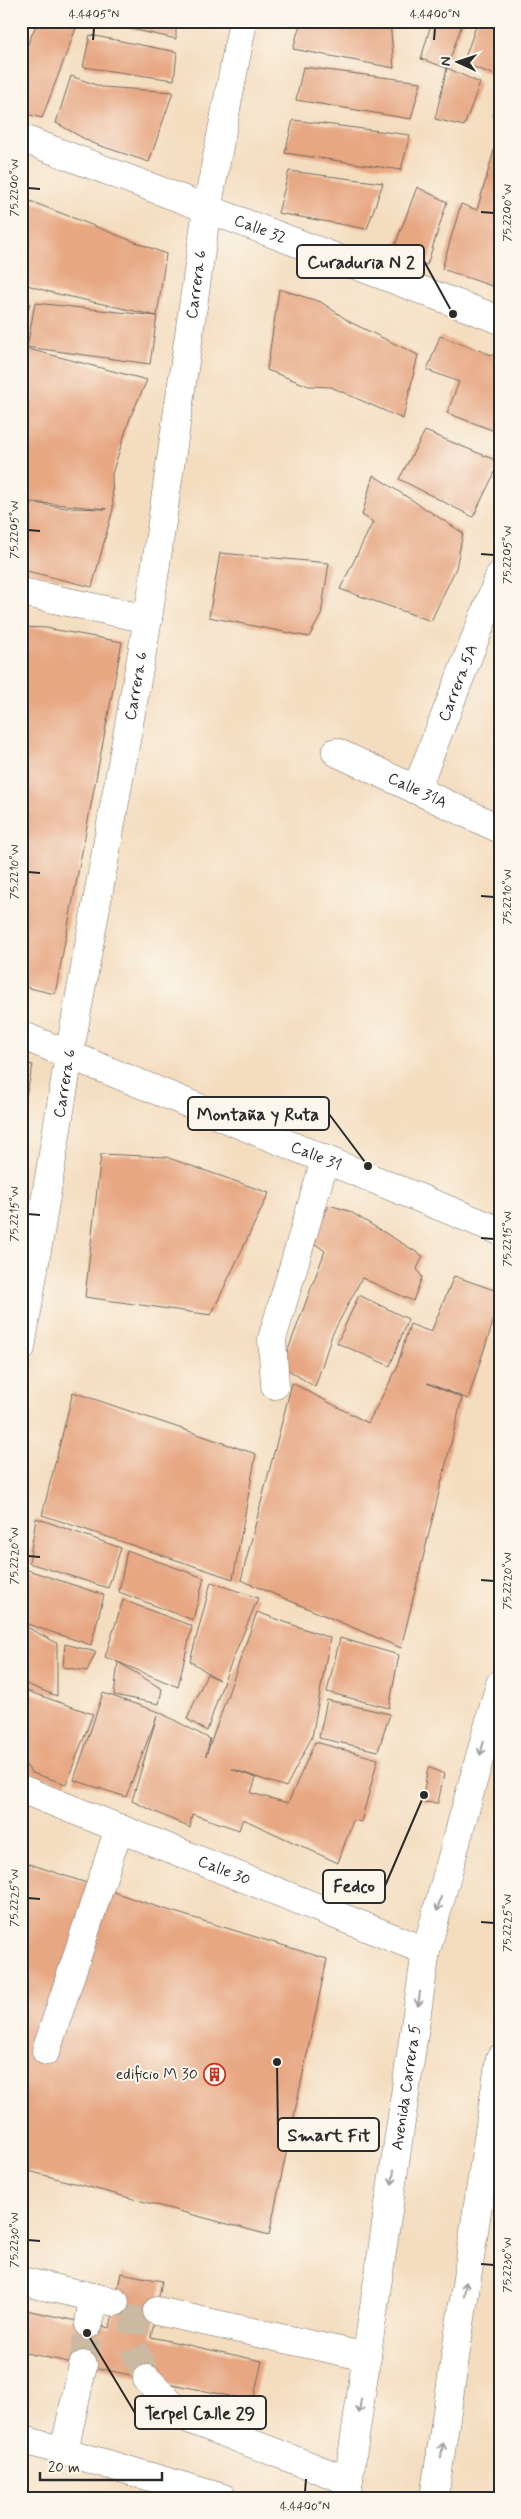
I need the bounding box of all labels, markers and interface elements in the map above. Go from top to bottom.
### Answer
text: 4.4405°N [69,7,119,23]
text: 4.4400°N [410,7,460,23]
north arrow [434,38,484,88]
text: N [437,56,455,67]
text: 75.2200°W [7,159,23,217]
text: 75.2200°W [500,184,516,242]
street label: Calle 32 [231,209,289,248]
callout: Curaduria N 2 [297,245,424,278]
street label: Carrera 6 [181,249,211,320]
text: Curaduria N 2 [307,251,415,275]
text: 75.2205°W [7,501,23,559]
text: 75.2205°W [500,526,516,584]
street label: Carrera 5A [433,641,482,725]
street label: Carrera 6 [119,650,152,722]
street label: Calle 31A [384,767,451,813]
text: 75.2210°W [7,844,23,900]
text: 75.2210°W [500,869,516,925]
street label: Carrera 6 [48,1047,81,1119]
callout: Montaña y Ruta [188,1097,329,1130]
text: Montaña y Ruta [197,1103,319,1127]
street label: Calle 31 [288,1136,345,1176]
text: 75.2215°W [7,1186,23,1242]
text: 75.2215°W [500,1211,516,1267]
text: 75.2220°W [7,1527,23,1585]
text: 75.2220°W [500,1552,516,1610]
one-way arrow [477,1739,487,1755]
street label: Calle 30 [195,1850,254,1890]
text: 75.2225°W [7,1869,23,1927]
callout: Fedco [323,1870,385,1903]
text: Fedco [333,1875,375,1899]
text: 75.2225°W [500,1894,516,1952]
one-way arrow [434,1896,444,1912]
one-way arrow [414,1991,424,2007]
street label: Avenida Carrera 5 [386,2023,426,2152]
building icon: edificio M 30 [202,2062,226,2086]
place label: edificio M 30 [115,2064,198,2085]
callout: Smart Fit [278,2118,379,2151]
text: Smart Fit [288,2124,371,2148]
one-way arrow [388,2169,398,2185]
text: 75.2230°W [7,2212,23,2268]
text: 75.2230°W [500,2237,516,2293]
one-way arrow [461,2281,471,2297]
callout: Terpel Calle 29 [135,2396,266,2429]
one-way arrow [355,2397,365,2413]
text: Terpel Calle 29 [145,2402,255,2426]
one-way arrow [437,2442,447,2458]
scale bar [40,2449,162,2481]
text: 20 m [48,2458,80,2478]
text: 4.4400°N [280,2499,330,2515]

